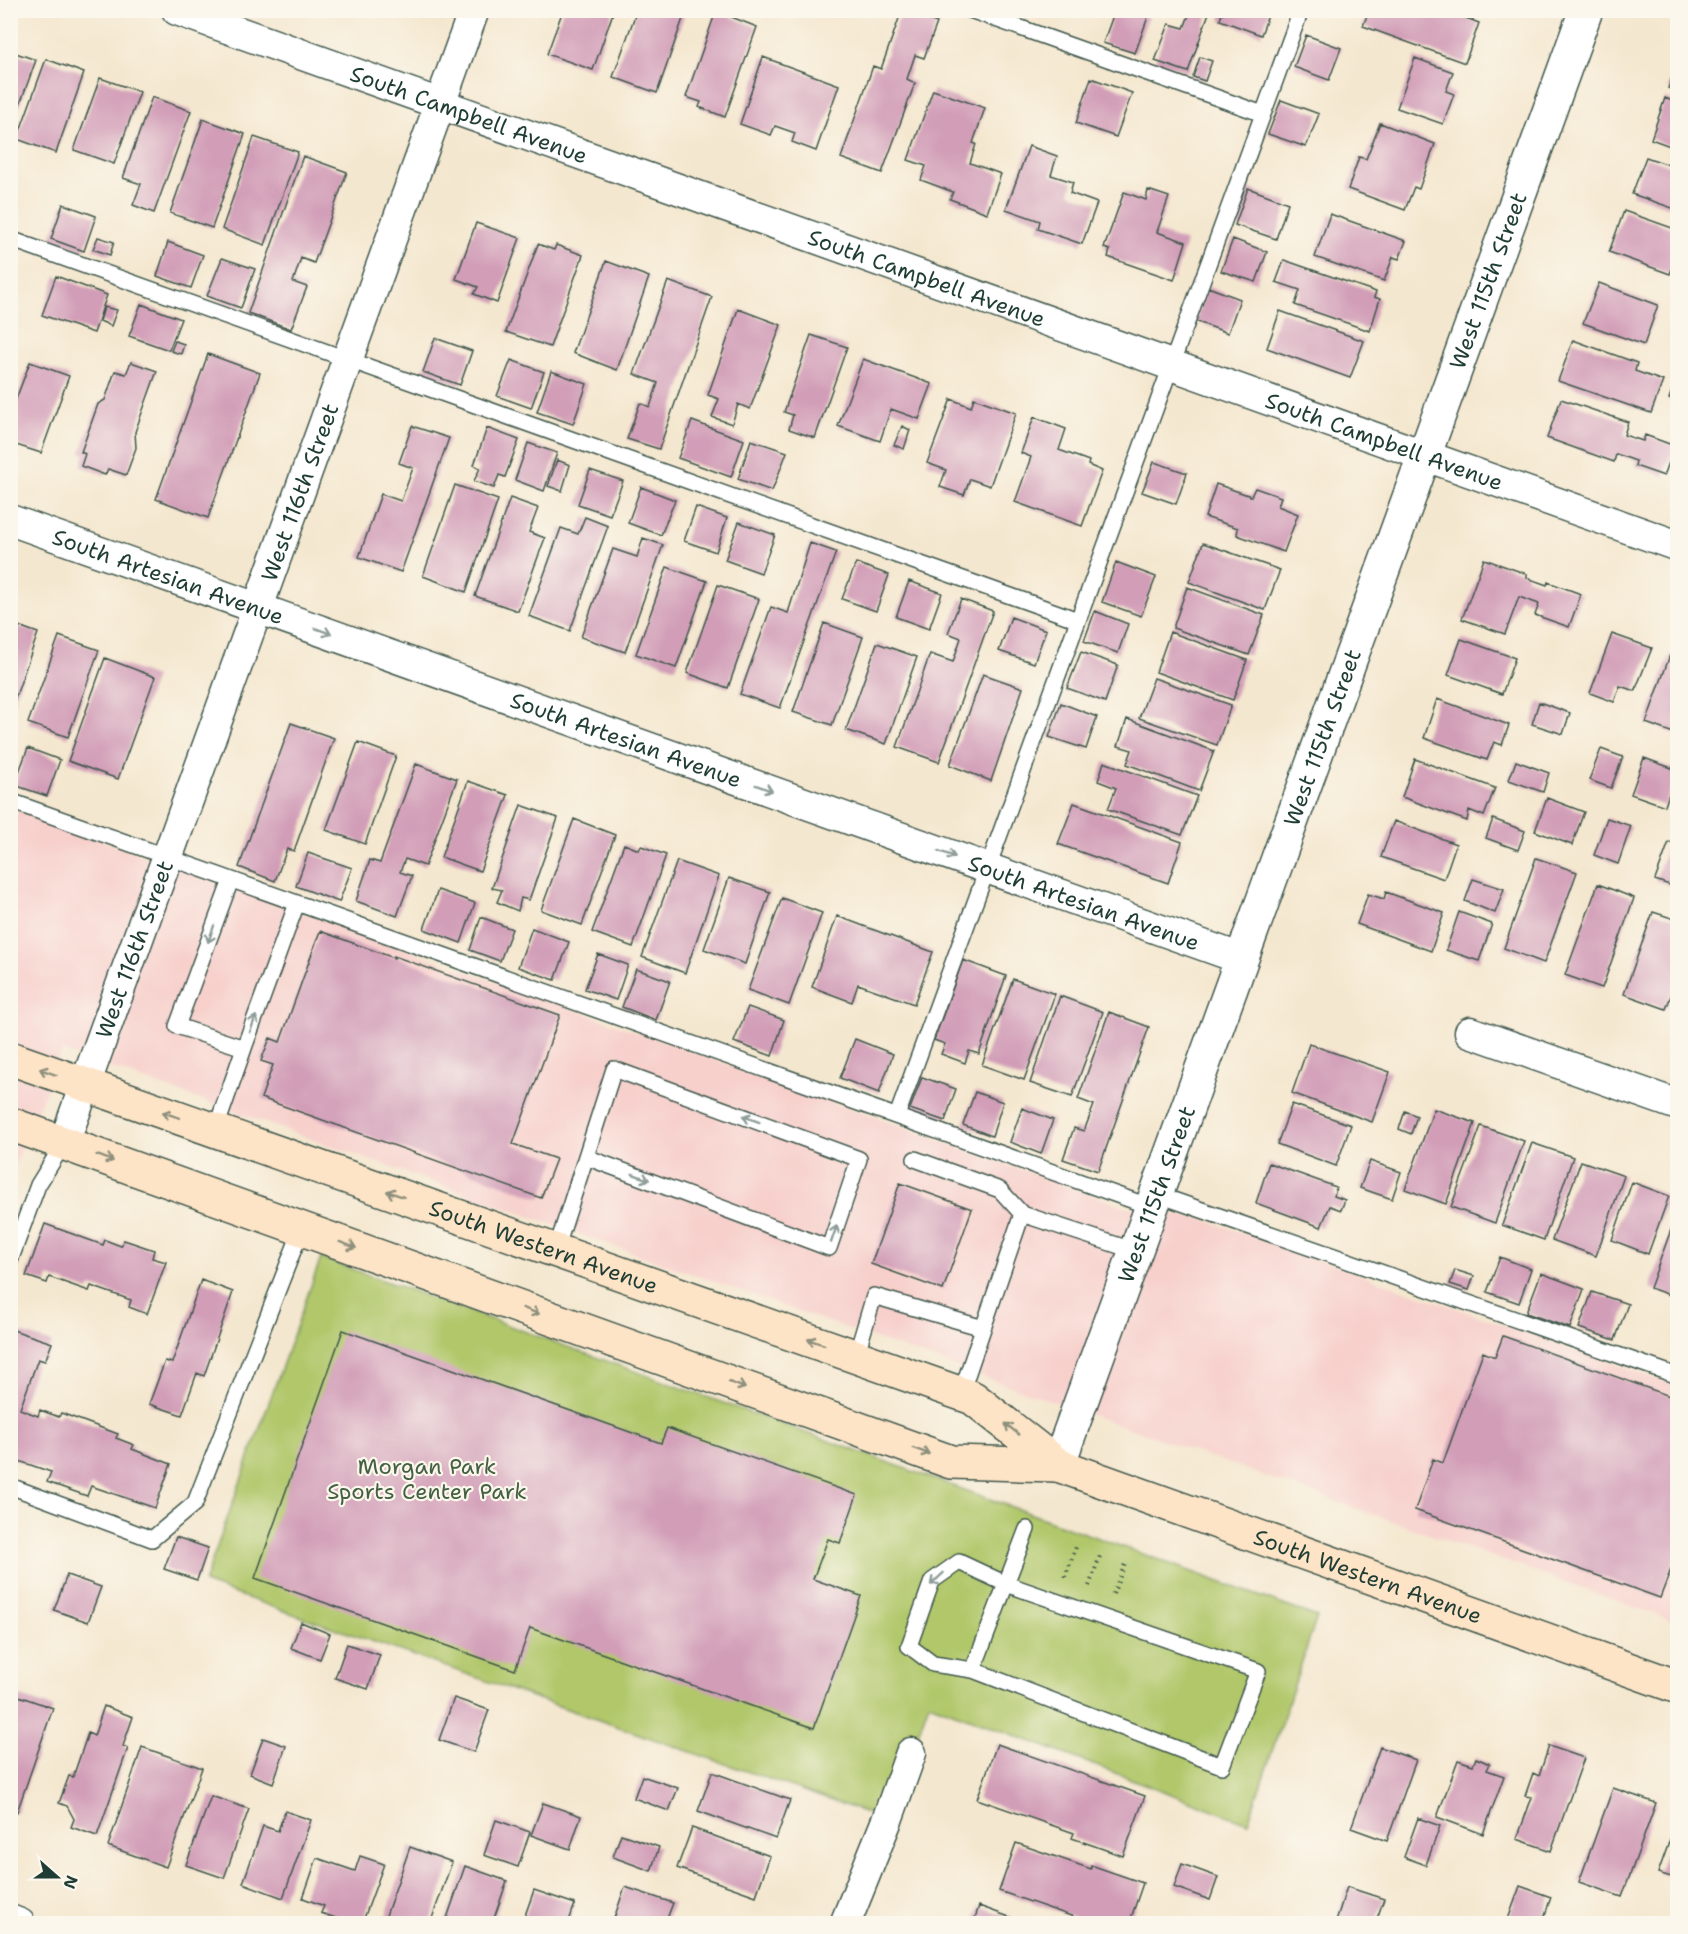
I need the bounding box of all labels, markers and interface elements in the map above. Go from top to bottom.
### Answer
street label: South Campbell Avenue [346,59,591,170]
street label: West 115th Street [1443,188,1534,373]
street label: South Campbell Avenue [804,222,1049,334]
street label: South Campbell Avenue [1261,386,1507,497]
street label: West 116th Street [254,400,345,585]
street label: South Artesian Avenue [49,522,288,631]
one-way arrow [313,626,332,637]
street label: West 115th Street [1277,645,1368,830]
street label: South Artesian Avenue [506,685,745,795]
one-way arrow [754,784,772,795]
one-way arrow [937,849,956,860]
street label: South Artesian Avenue [964,849,1203,958]
street label: West 116th Street [89,857,180,1042]
one-way arrow [204,925,215,943]
one-way arrow [248,1015,259,1033]
one-way arrow [39,1065,58,1076]
street label: West 115th Street [1111,1102,1202,1287]
one-way arrow [162,1109,181,1120]
one-way arrow [742,1113,761,1124]
one-way arrow [95,1153,114,1164]
one-way arrow [631,1173,649,1184]
one-way arrow [386,1187,405,1198]
street label: South Western Avenue [425,1193,662,1301]
one-way arrow [829,1225,840,1244]
one-way arrow [338,1241,357,1252]
one-way arrow [522,1307,540,1318]
one-way arrow [808,1336,826,1347]
one-way arrow [727,1381,746,1392]
one-way arrow [1004,1422,1020,1435]
one-way arrow [911,1446,930,1457]
park label: Morgan Park Sports Center Park [327,1452,527,1506]
street label: South Western Avenue [1250,1522,1486,1631]
one-way arrow [930,1572,945,1586]
north arrow [27,1847,87,1907]
text: N [58,1873,83,1892]

